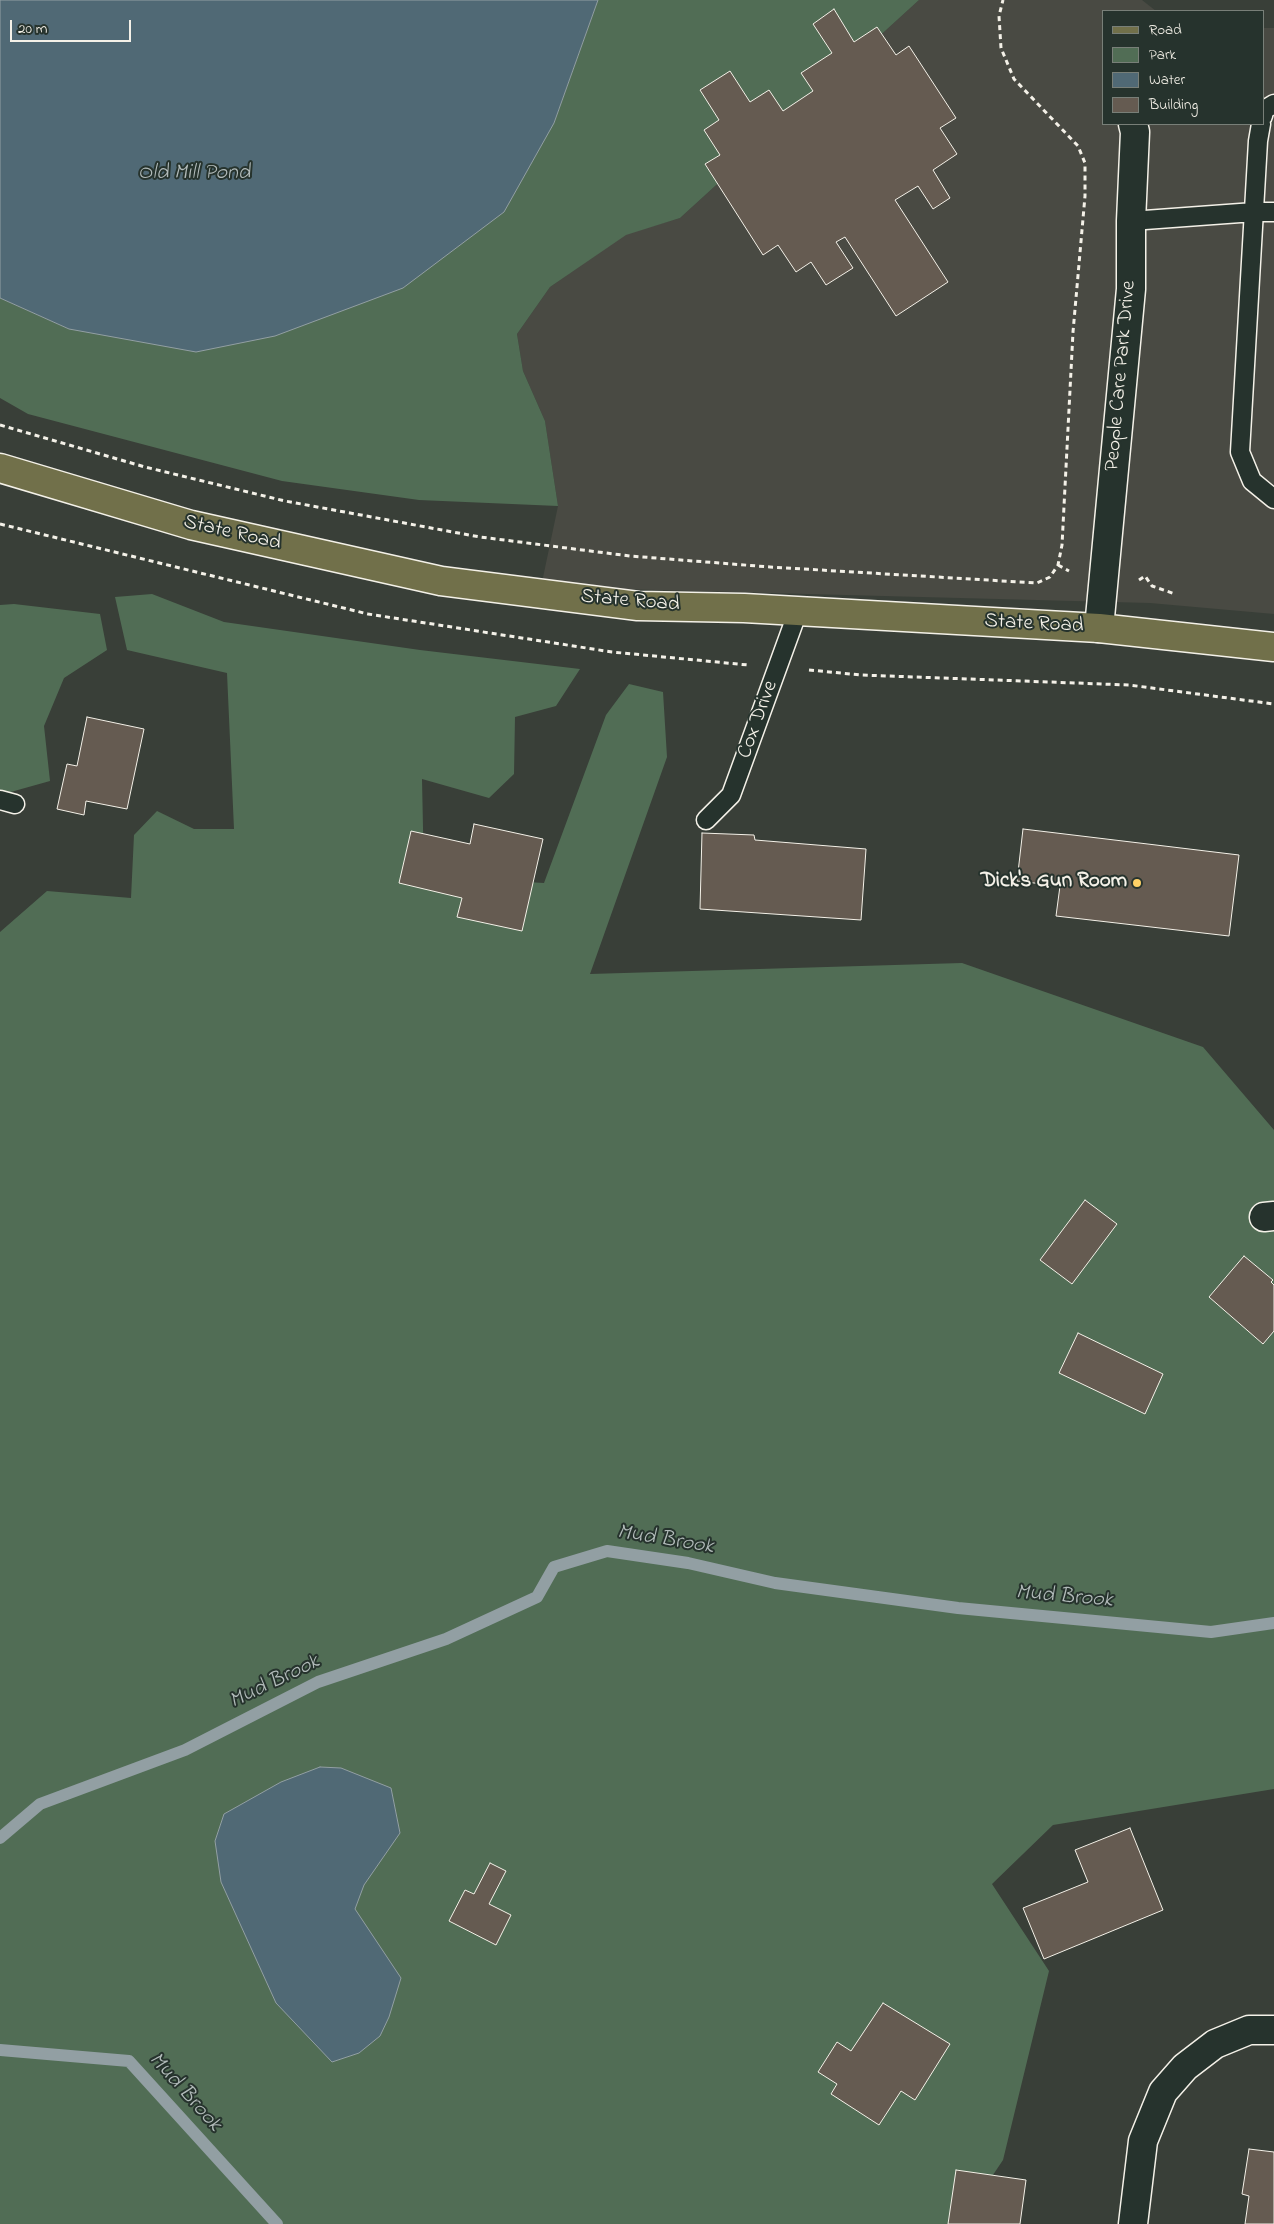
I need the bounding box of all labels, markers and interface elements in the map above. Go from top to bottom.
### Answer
scale bar [12,10,134,42]
legend [1102,10,1264,125]
text: 20 m [18,18,47,40]
text: Road [1149,19,1182,41]
text: Park [1149,44,1176,66]
text: Water [1149,69,1185,91]
text: Building [1149,94,1198,116]
water label: Old Mill Pond [138,161,250,187]
street label: People Care Park Drive [1101,280,1143,472]
street label: State Road [181,511,283,557]
street label: State Road [579,585,681,619]
street label: State Road [984,610,1084,640]
street label: Cox Drive [733,678,785,762]
place label: Dick's Gun Room [981,870,1127,896]
marker: Dick's Gun Room [1131,877,1143,889]
water label: Mud Brook [615,1520,715,1562]
water label: Mud Brook [1014,1581,1114,1615]
water label: Mud Brook [226,1650,324,1716]
water label: Mud Brook [142,2048,226,2138]

